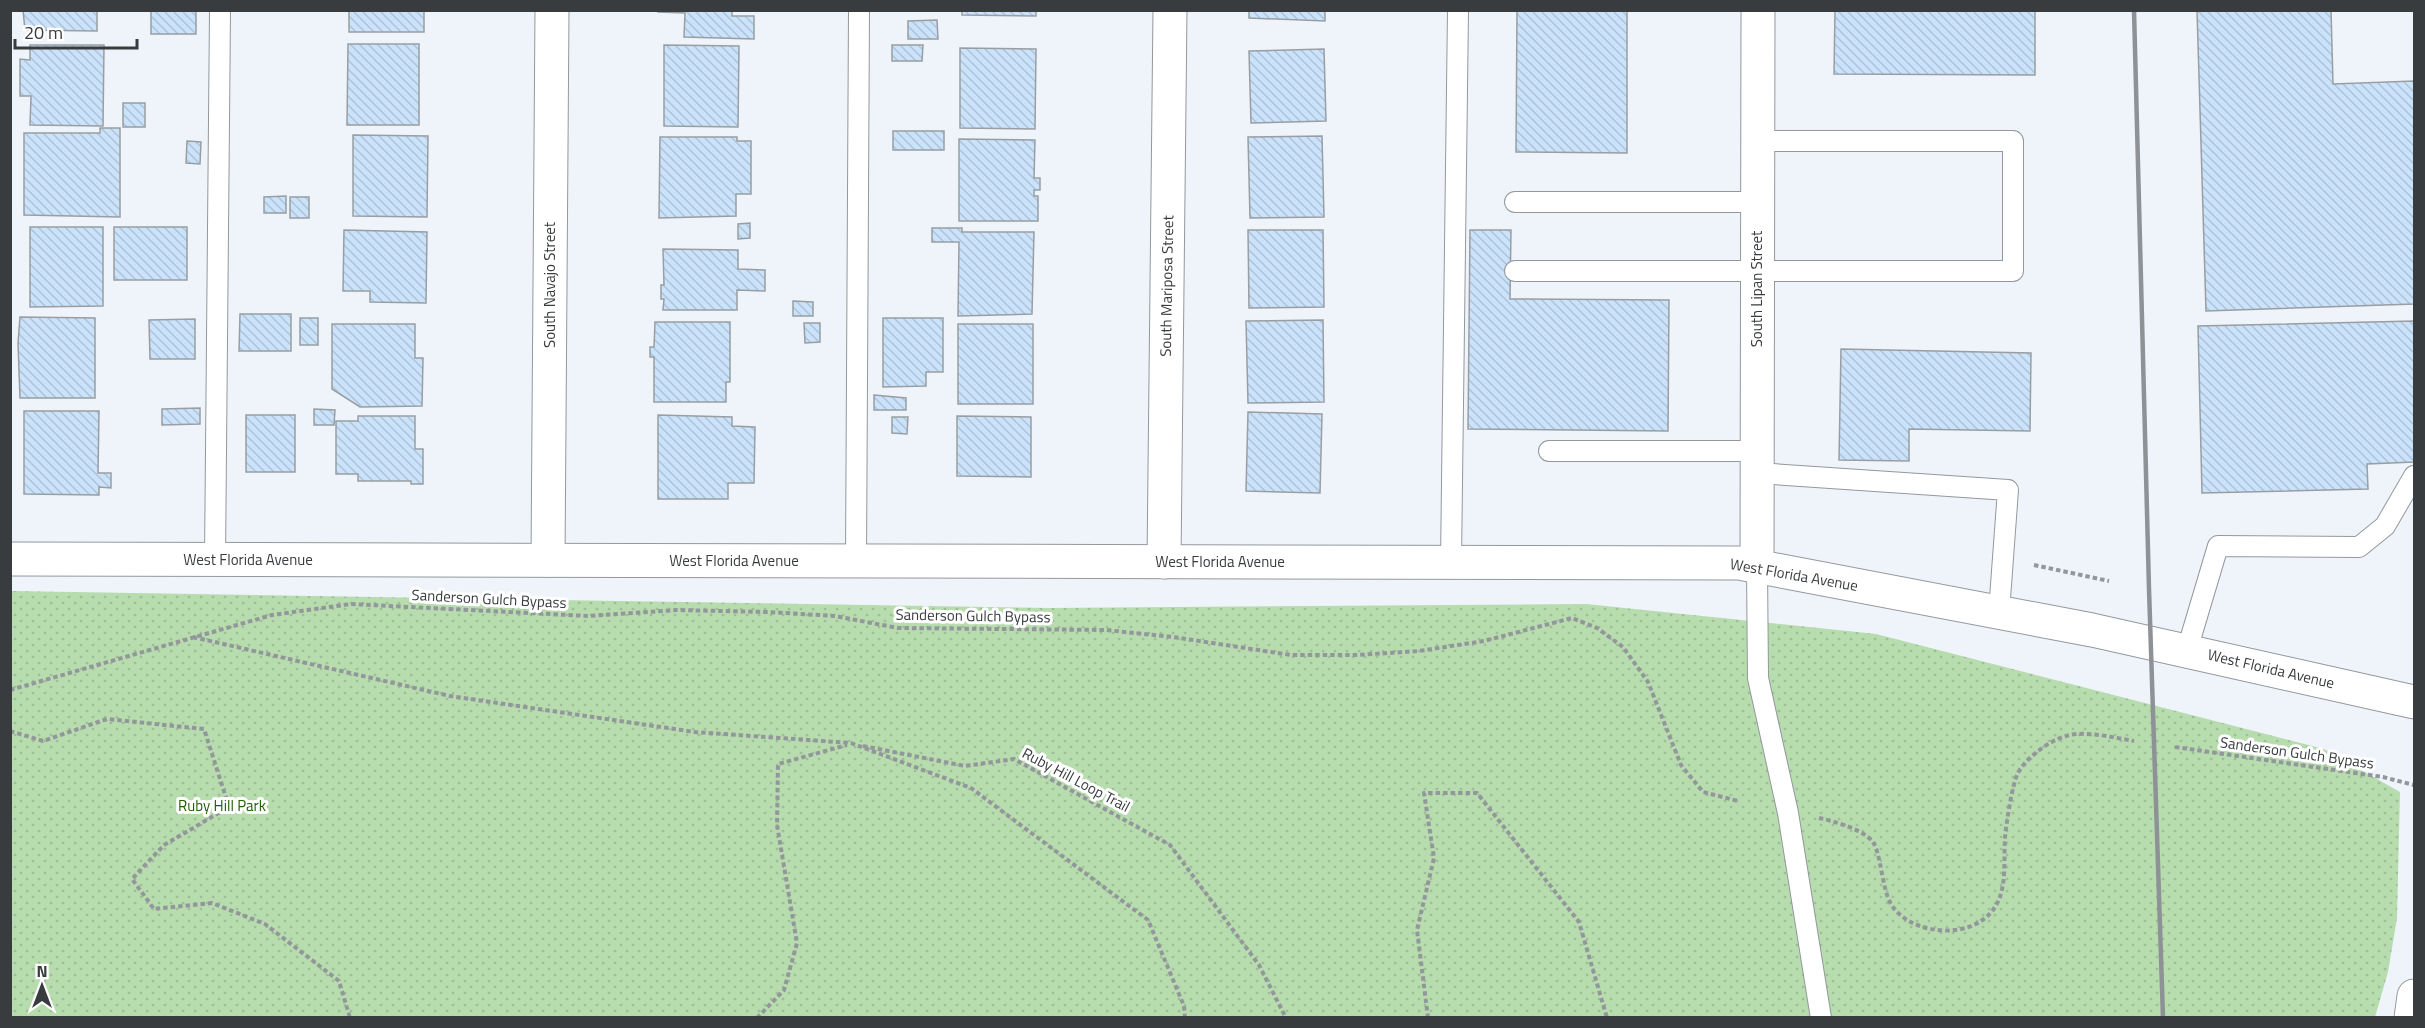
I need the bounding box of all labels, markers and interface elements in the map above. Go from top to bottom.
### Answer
scale bar [15,12,136,50]
text: 20 m [24,19,63,46]
street label: South Mariposa Street [1154,214,1179,357]
street label: South Navajo Street [538,221,561,348]
street label: South Lipan Street [1745,230,1768,347]
street label: West Florida Avenue [183,548,313,571]
street label: West Florida Avenue [669,549,799,572]
street label: West Florida Avenue [1155,550,1285,573]
street label: West Florida Avenue [1728,552,1860,597]
street label: Sanderson Gulch Bypass [411,583,567,614]
street label: Sanderson Gulch Bypass [895,603,1051,628]
street label: West Florida Avenue [2205,643,2337,694]
street label: Sanderson Gulch Bypass [2219,730,2375,775]
street label: Ruby Hill Loop Trail [1018,741,1134,818]
park label: Ruby Hill Park [178,794,266,817]
north arrow [12,956,72,1016]
text: N [36,959,48,983]

